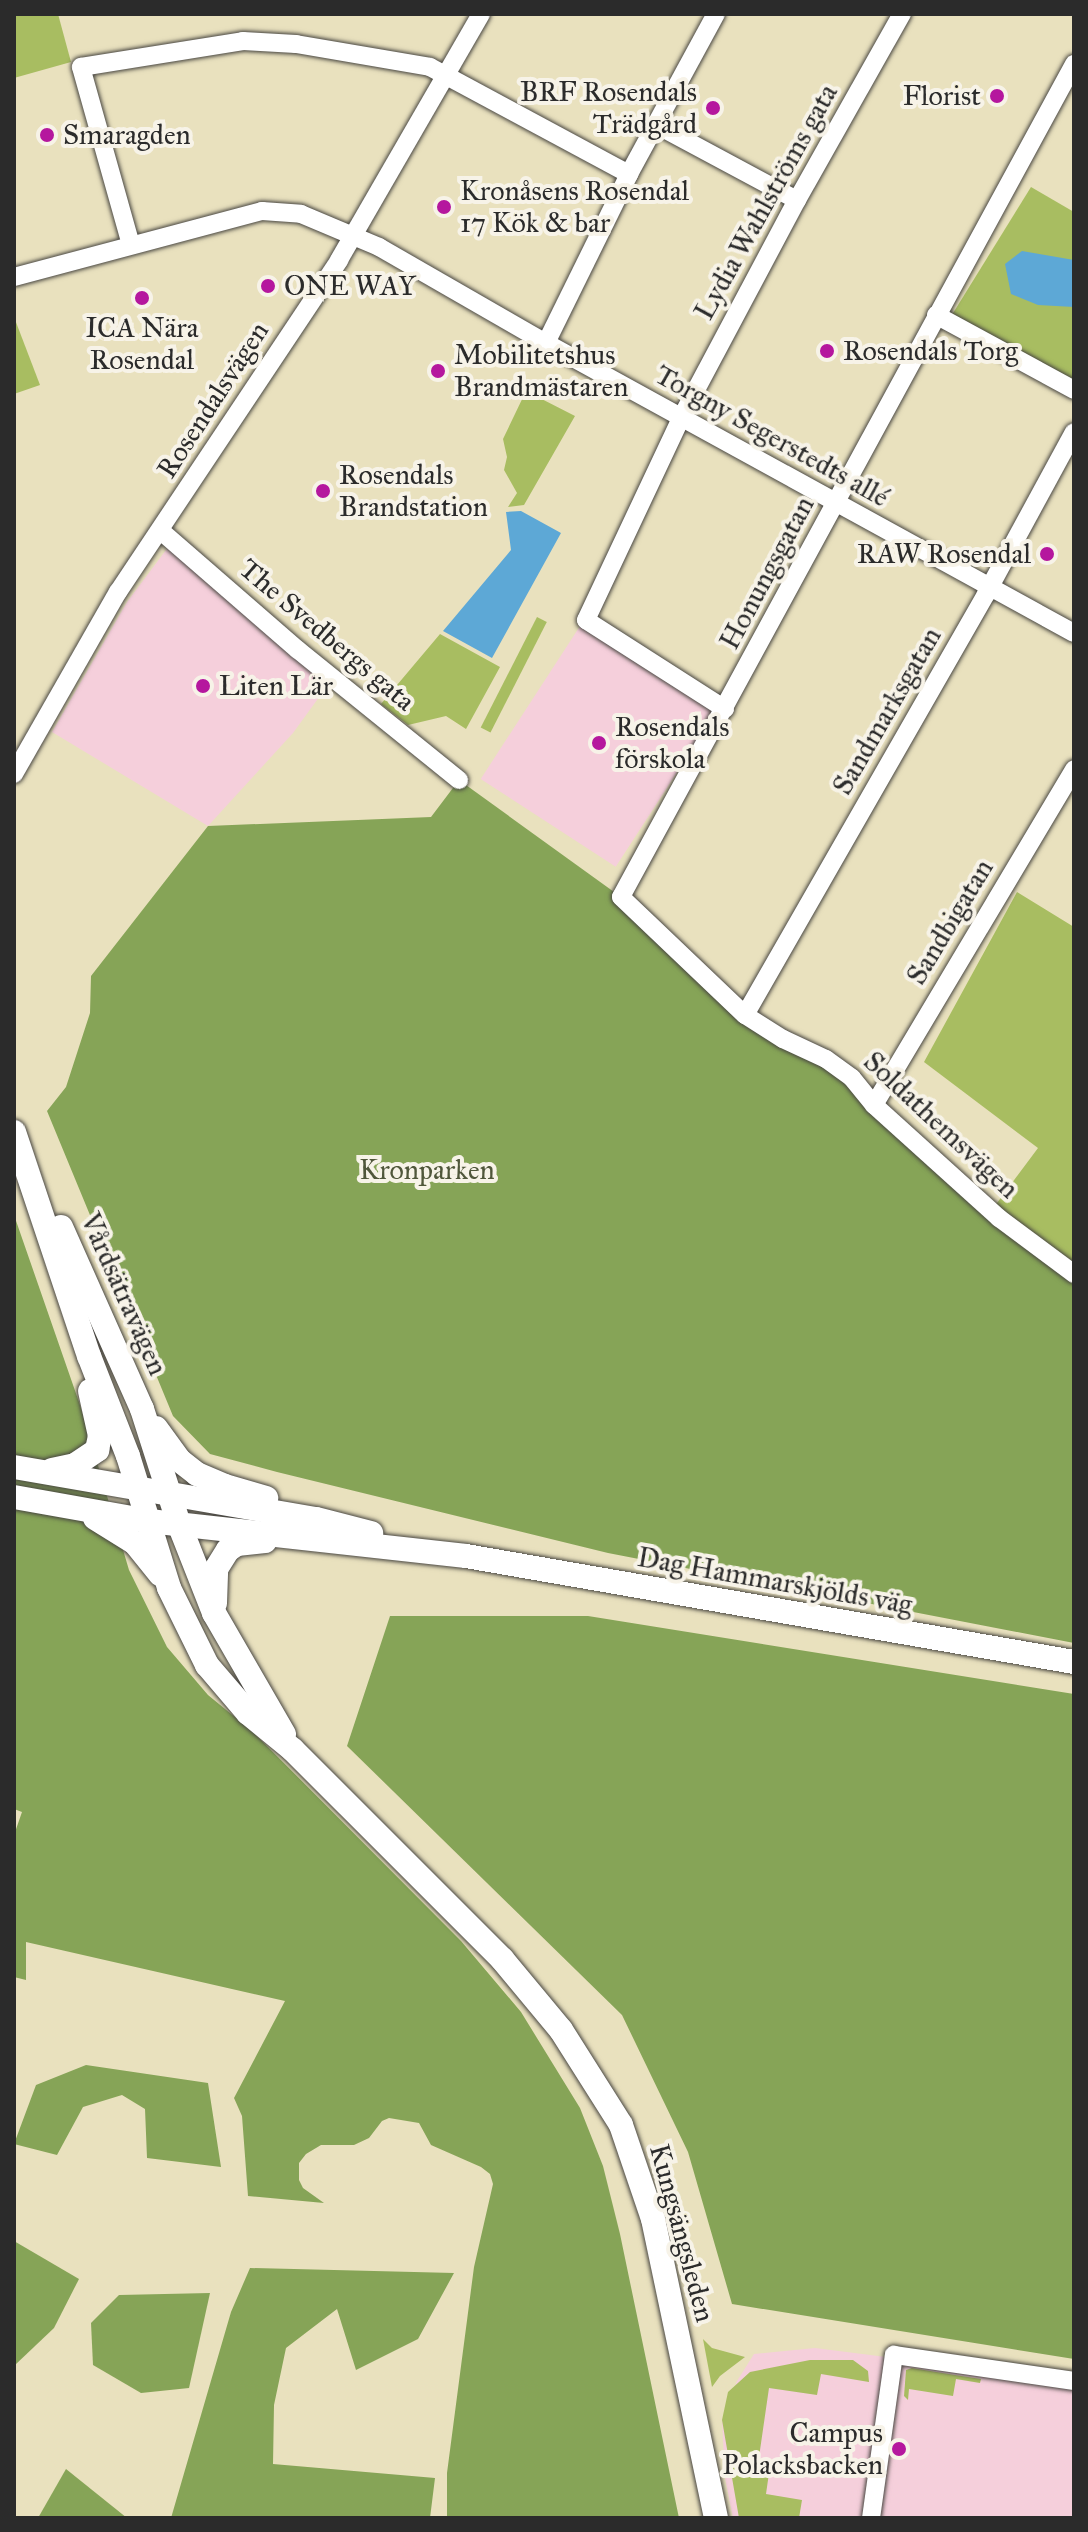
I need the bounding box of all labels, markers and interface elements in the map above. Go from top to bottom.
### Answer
place label: BRF Rosendals Trädgård [520,75,697,141]
street label: Lydia Wahlströms gata [687,78,845,326]
place label: Florist [903,79,981,113]
marker: Florist [988,87,1006,105]
marker: BRF Rosendals Trädgård [704,99,722,117]
place label: Smaragden [63,118,191,152]
marker: Smaragden [38,126,56,144]
place label: Kronåsens Rosendal 17 Kök & bar [460,174,689,240]
marker: Kronåsens Rosendal 17 Kök & bar [435,198,453,216]
place label: ONE WAY [284,269,416,303]
marker: ONE WAY [259,277,277,295]
marker: ICA Nära Rosendal [133,289,151,307]
place label: ICA Nära Rosendal [85,311,199,377]
street label: Rosendalsvägen [150,316,276,484]
place label: Rosendals Torg [843,334,1018,368]
place label: Mobilitetshus Brandmästaren [454,338,628,404]
marker: Rosendals Torg [818,342,836,360]
street label: Torgny Segerstedts allé [649,358,895,514]
marker: Mobilitetshus Brandmästaren [429,362,447,380]
place label: Rosendals Brandstation [339,458,488,524]
marker: Rosendals Brandstation [314,482,332,500]
street label: Honungsgatan [713,491,821,655]
place label: RAW Rosendal [857,537,1031,571]
marker: RAW Rosendal [1038,545,1056,563]
street label: The Svedbergs gata [232,552,422,718]
street label: Sandmarksgatan [826,621,948,801]
place label: Liten Lär [219,669,333,703]
marker: Liten Lär [194,677,212,695]
place label: Rosendals förskola [615,710,729,776]
marker: Rosendals förskola [590,734,608,752]
street label: Sandbigatan [900,853,1000,991]
street label: Soldathemsvägen [857,1045,1025,1205]
park label: Kronparken [359,1153,495,1187]
street label: Vårdsätravägen [73,1208,175,1380]
street label: Dag Hammarskjölds väg [635,1540,915,1622]
street label: Kungsängsleden [642,2140,722,2326]
place label: Campus Polacksbacken [722,2416,883,2482]
marker: Campus Polacksbacken [890,2440,908,2458]

